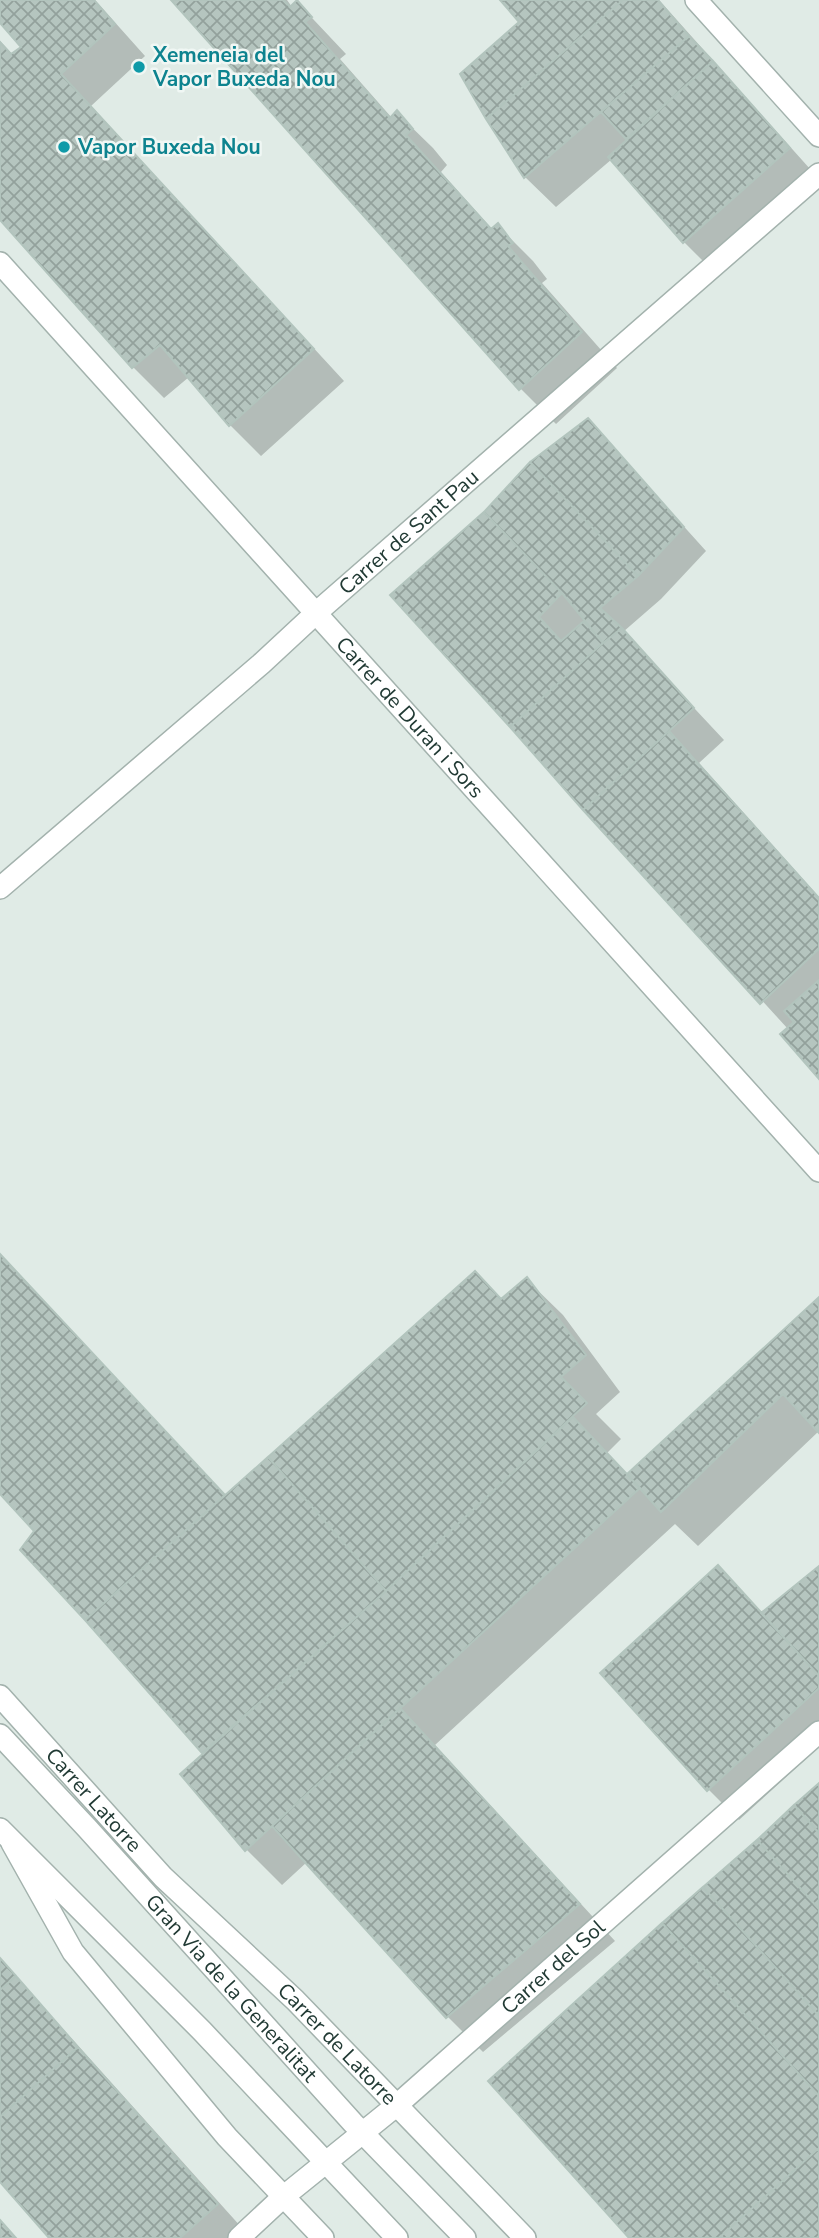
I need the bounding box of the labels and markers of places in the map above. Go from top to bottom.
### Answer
place label: Xemeneia del Vapor Buxeda Nou [152,41,336,93]
marker: Xemeneia del Vapor Buxeda Nou [131,59,147,75]
place label: Vapor Buxeda Nou [77,133,261,161]
marker: Vapor Buxeda Nou [56,139,72,155]

